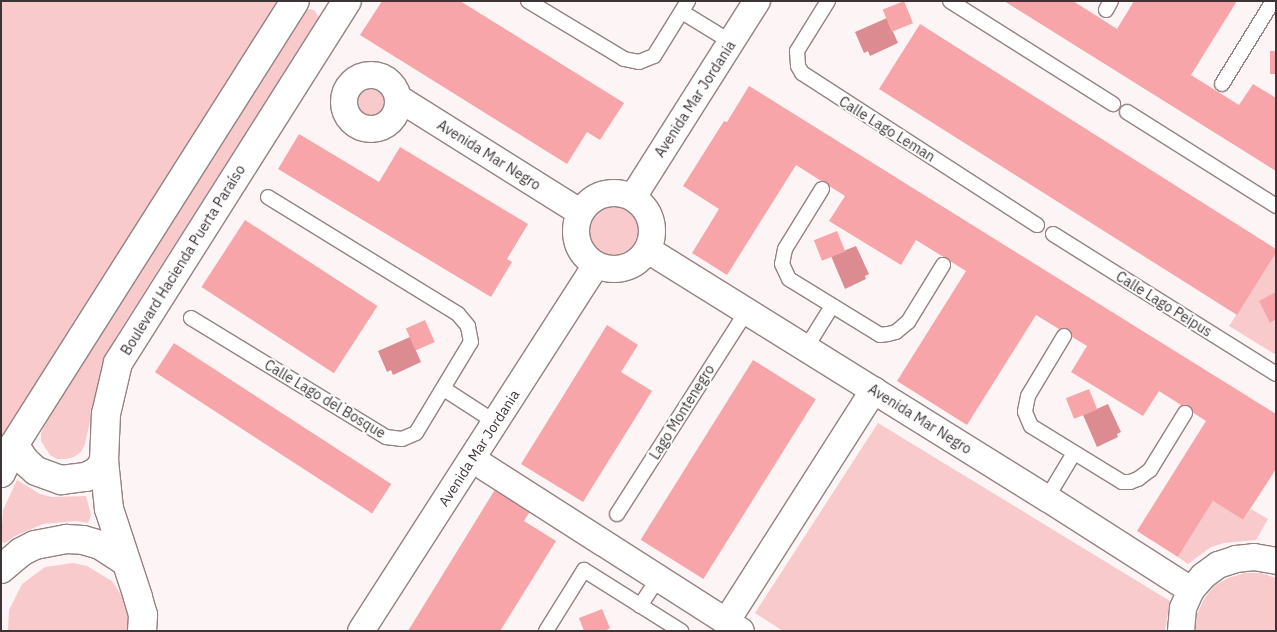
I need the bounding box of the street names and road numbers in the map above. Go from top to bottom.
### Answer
street label: Avenida Mar Jordania [651,38,739,160]
street label: Calle Lago Leman [836,93,938,165]
street label: Avenida Mar Negro [434,116,544,194]
street label: Boulevard Hacienda Puerta Paraíso [117,162,249,358]
street label: Calle Lago Peipus [1113,268,1215,340]
street label: Calle Lago del Bosque [261,356,389,442]
street label: Lago Montenegro [646,362,718,462]
street label: Avenida Mar Negro [865,380,975,458]
street label: Avenida Mar Jordania [435,387,523,509]

